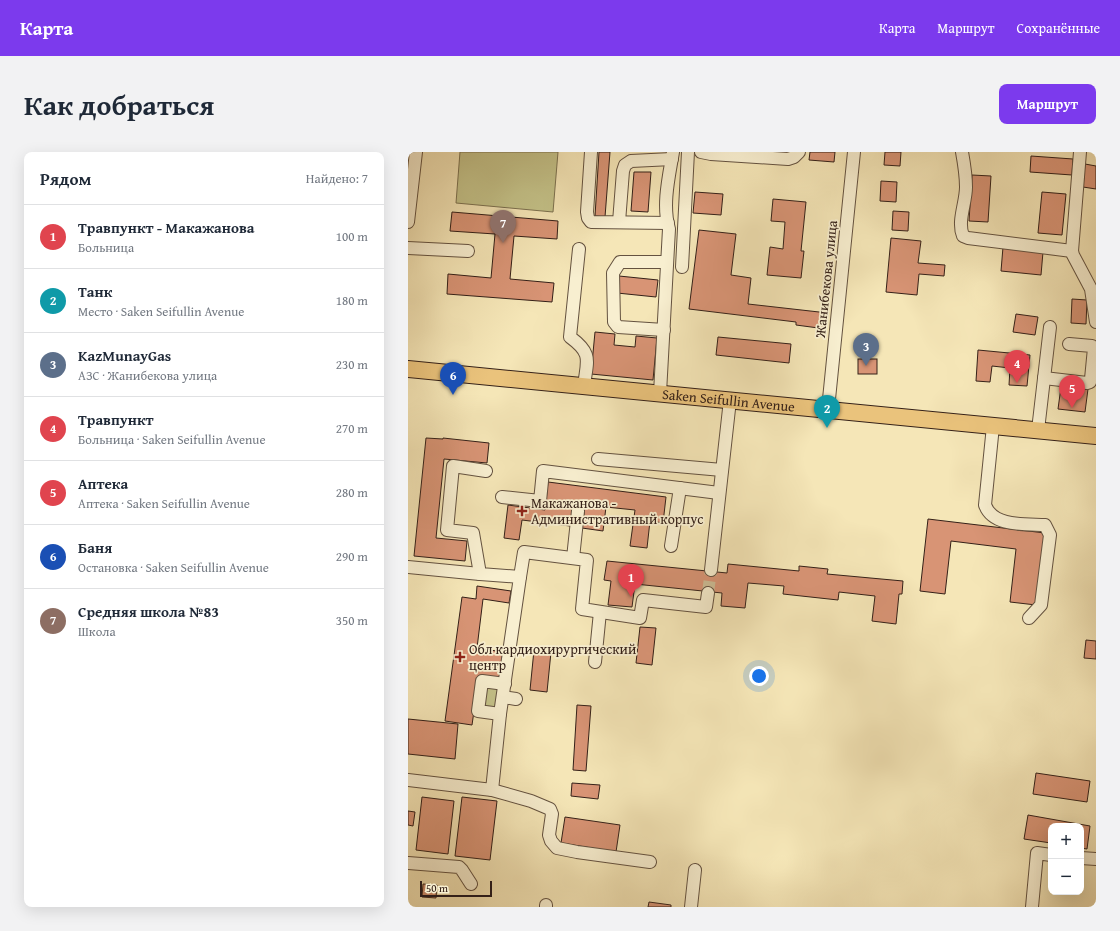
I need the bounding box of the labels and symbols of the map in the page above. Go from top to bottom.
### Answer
pin: 7 [490,210,516,243]
street label: Жанибекова улица [810,219,842,340]
pin: 3 [853,333,879,366]
pin: 4 [1004,350,1030,383]
pin: 6 [440,362,466,395]
pin: 5 [1059,375,1085,408]
street label: Saken Seifullin Avenue [661,384,796,417]
pin: 2 [814,395,840,428]
place label: Макажанова - Административный корпус [531,493,704,529]
marker: Макажанова - Административный корпус [516,505,528,517]
pin: 1 [618,564,644,597]
place label: Обл кардиохирургический центр [469,639,636,675]
marker: Обл кардиохирургический центр [454,651,466,663]
your location [749,666,769,686]
scale bar [420,879,492,898]

